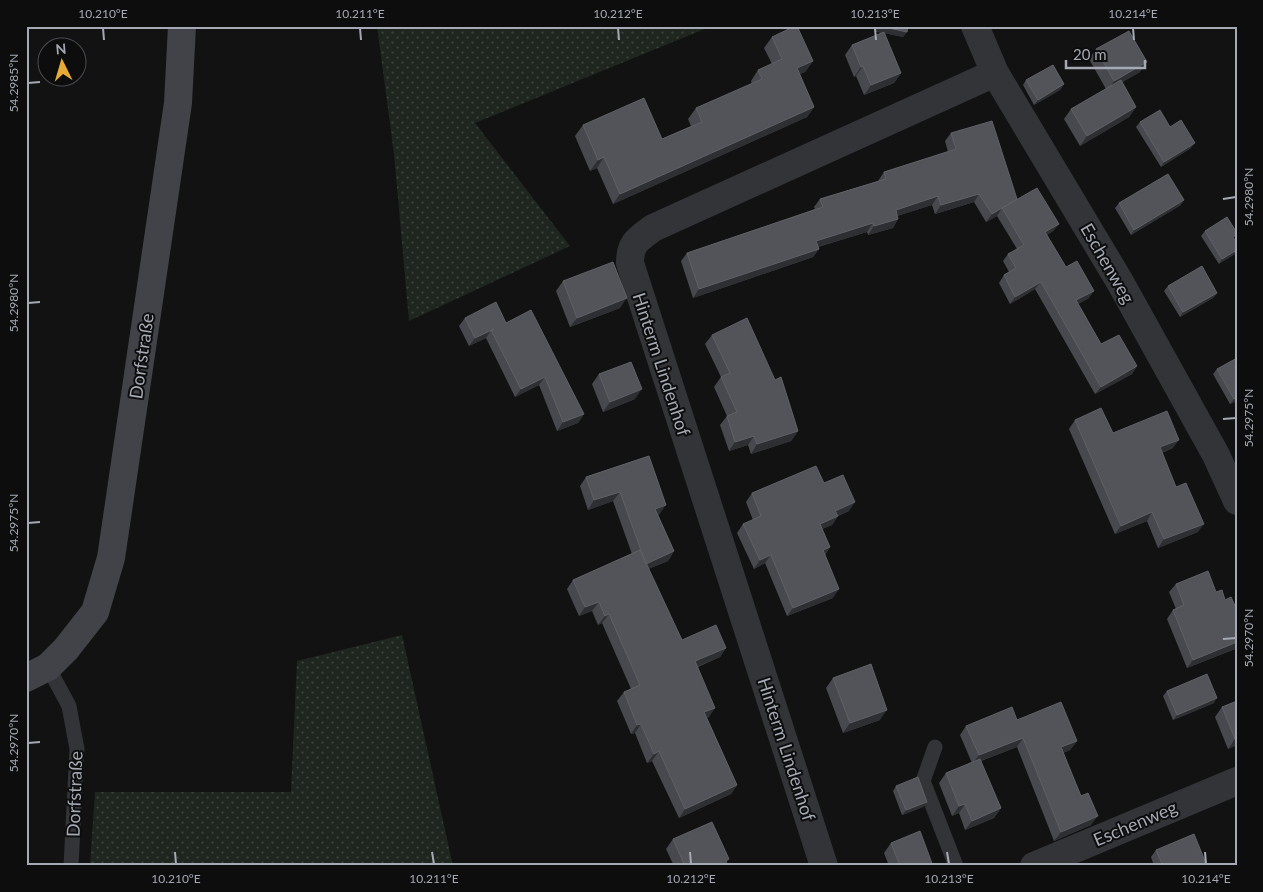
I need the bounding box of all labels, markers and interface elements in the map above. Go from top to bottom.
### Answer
text: 10.210°E [78,6,128,21]
text: 10.211°E [335,6,385,21]
text: 10.212°E [593,6,643,21]
text: 10.213°E [850,6,900,21]
text: 10.214°E [1108,6,1158,21]
north arrow [38,38,88,88]
scale bar [1066,38,1144,70]
text: N [55,40,67,57]
text: 20 m [1073,45,1107,63]
text: 54.2985°N [6,54,21,112]
text: 54.2980°N [1241,168,1256,226]
street label: Eschenweg [1076,219,1140,307]
text: 54.2980°N [6,274,21,332]
street label: Hinterm Lindenhof [628,290,696,439]
street label: Dorfstraße [124,312,158,400]
text: 54.2975°N [1241,389,1256,447]
text: 54.2975°N [6,494,21,552]
text: 54.2970°N [1241,609,1256,667]
street label: Hinterm Lindenhof [753,675,821,824]
text: 54.2970°N [6,714,21,772]
street label: Dorfstraße [62,751,86,837]
street label: Eschenweg [1090,795,1180,851]
text: 10.210°E [151,871,201,886]
text: 10.211°E [409,871,459,886]
text: 10.212°E [666,871,716,886]
text: 10.213°E [924,871,974,886]
text: 10.214°E [1181,871,1231,886]

